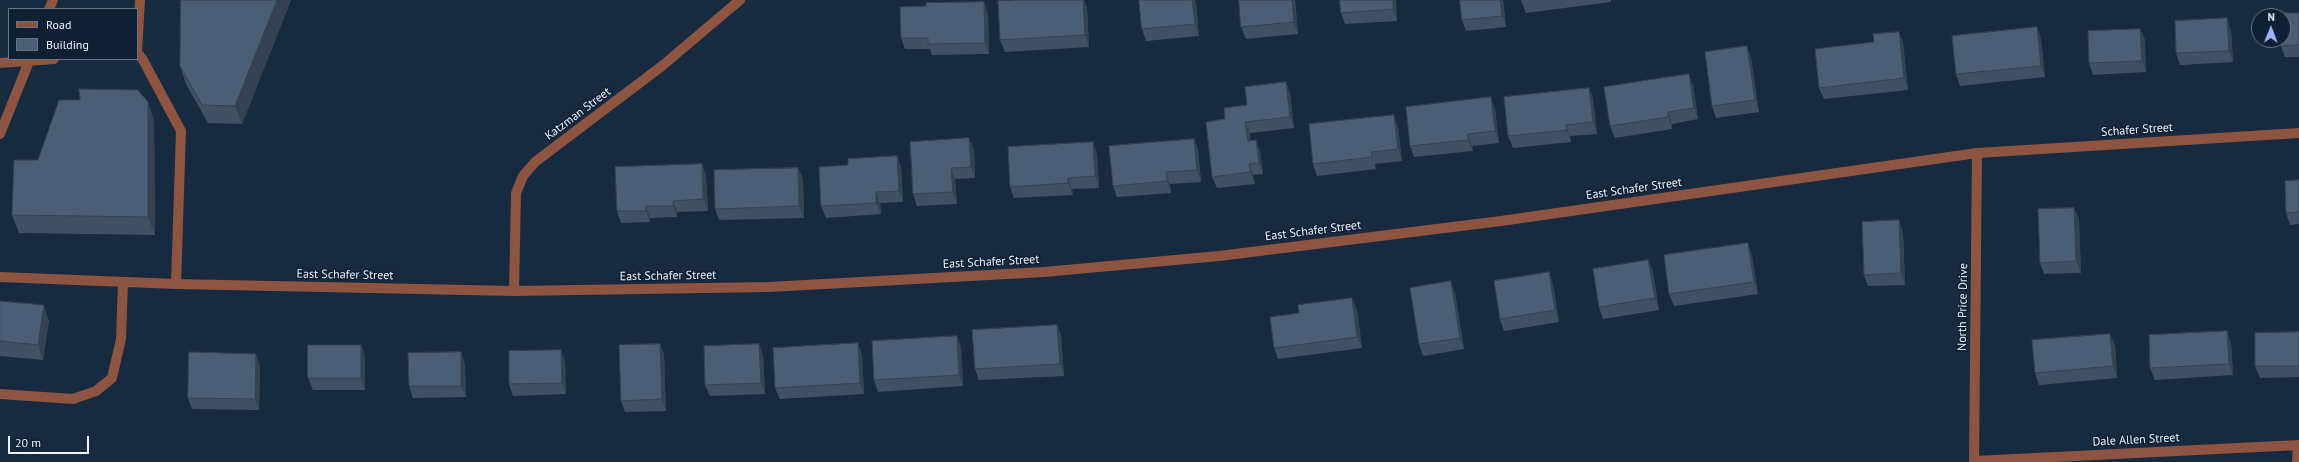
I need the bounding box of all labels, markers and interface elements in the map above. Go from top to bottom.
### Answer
legend [8,8,138,60]
north arrow [2251,8,2291,48]
text: N [2267,10,2275,24]
text: Road [46,17,71,32]
text: Building [46,37,89,52]
street label: Katzman Street [542,85,614,143]
street label: Schafer Street [2101,120,2173,140]
street label: East Schafer Street [1585,175,1683,203]
street label: East Schafer Street [1264,218,1362,244]
street label: East Schafer Street [942,252,1040,272]
street label: North Price Drive [1955,263,1971,351]
street label: East Schafer Street [297,267,393,283]
street label: East Schafer Street [620,268,716,284]
scale bar [10,428,91,454]
street label: Dale Allen Street [2092,431,2180,449]
text: 20 m [15,435,41,450]

